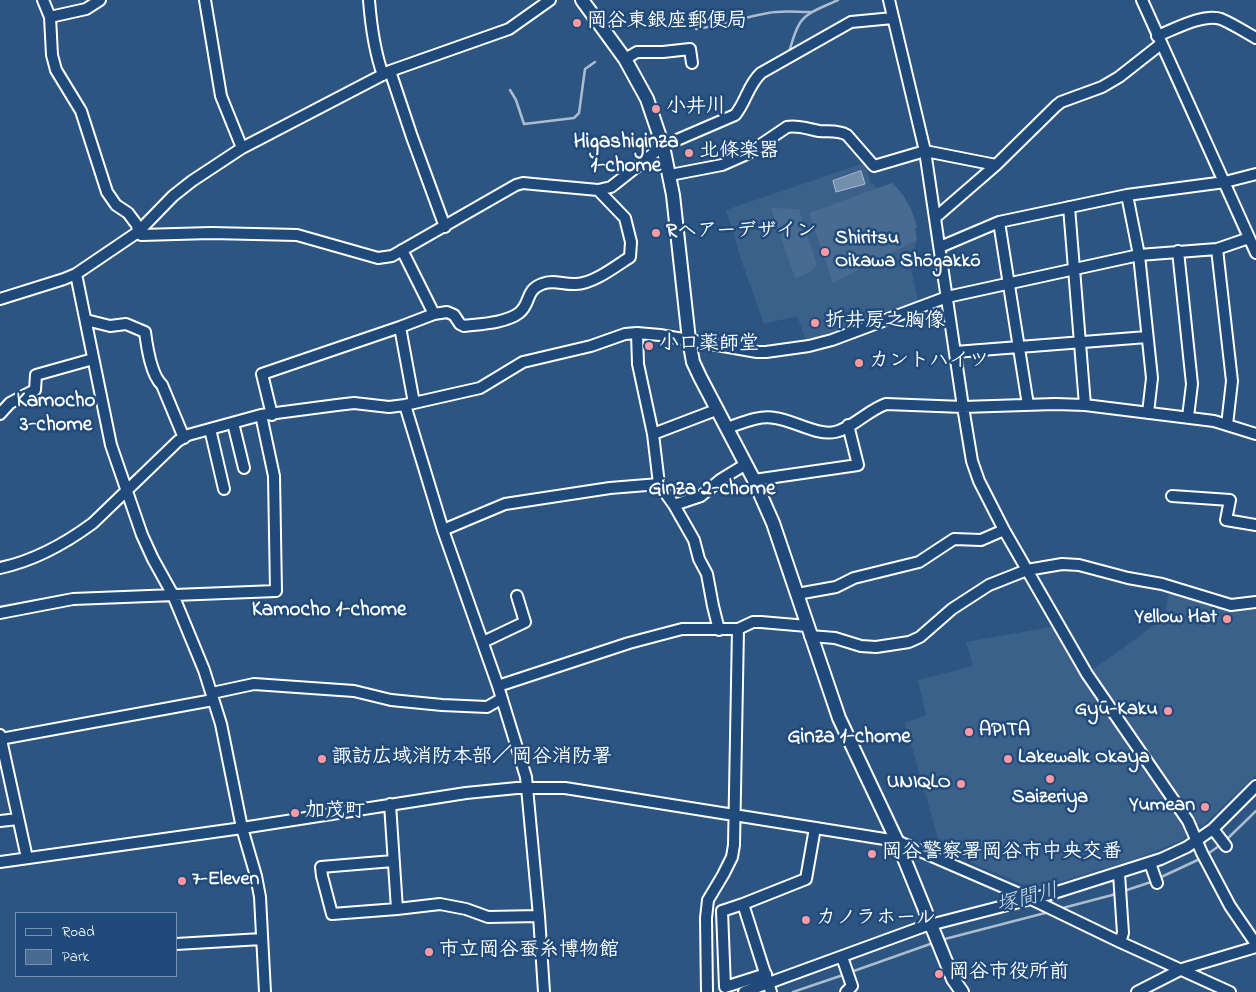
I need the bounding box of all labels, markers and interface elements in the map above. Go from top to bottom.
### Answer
place label: 岡谷東銀座郵便局 [587,11,747,35]
marker: 岡谷東銀座郵便局 [571,17,583,29]
place label: 小井川 [666,97,726,121]
marker: 小井川 [650,103,662,115]
district label: Higashiginza 1-chome [574,131,678,181]
place label: 北條楽器 [699,141,779,165]
marker: 北條楽器 [683,147,695,159]
place label: Rヘアーデザイン [666,221,816,245]
marker: Rヘアーデザイン [650,227,662,239]
place label: Shiritsu Oikawa Shōgakkō [835,228,981,275]
marker: Shiritsu Oikawa Shōgakkō [819,246,831,258]
place label: 折井房之胸像 [825,311,945,335]
marker: 折井房之胸像 [809,317,821,329]
place label: 小口薬師堂 [659,334,759,358]
marker: 小口薬師堂 [643,340,655,352]
place label: カントハイツ [869,351,989,375]
marker: カントハイツ [853,357,865,369]
district label: Kamocho 3-chome [17,390,95,440]
district label: Ginza 2-chome [649,478,775,504]
district label: Kamocho 1-chome [252,599,406,625]
place label: Yellow Hat [1134,607,1217,631]
marker: Yellow Hat [1221,613,1233,625]
place label: Gyū-Kaku [1075,699,1158,723]
marker: Gyū-Kaku [1162,705,1174,717]
place label: APITA [979,720,1030,744]
district label: Ginza 1-chome [787,726,911,752]
marker: APITA [963,726,975,738]
place label: 諏訪広域消防本部／岡谷消防署 [332,747,612,771]
place label: Lakewalk Okaya [1018,747,1150,771]
marker: 諏訪広域消防本部／岡谷消防署 [316,753,328,765]
marker: Lakewalk Okaya [1002,753,1014,765]
place label: UNIQLO [887,772,951,796]
marker: Saizeriya [1044,773,1056,785]
marker: UNIQLO [955,778,967,790]
place label: Saizeriya [1012,787,1088,811]
place label: Yumean [1129,795,1195,819]
place label: 加茂町 [305,801,365,825]
marker: Yumean [1199,801,1211,813]
marker: 加茂町 [289,807,301,819]
place label: 岡谷警察署岡谷市中央交番 [882,842,1122,866]
marker: 岡谷警察署岡谷市中央交番 [866,848,878,860]
place label: 7-Eleven [192,869,259,893]
marker: 7-Eleven [176,875,188,887]
water label: 塚間川 [994,880,1062,920]
place label: カノラホール [816,908,936,932]
legend [15,912,178,977]
marker: カノラホール [800,914,812,926]
text: Road [62,921,95,943]
place label: 市立岡谷蚕糸博物館 [439,940,619,964]
text: Park [62,946,89,968]
marker: 市立岡谷蚕糸博物館 [423,946,435,958]
place label: 岡谷市役所前 [949,962,1069,986]
marker: 岡谷市役所前 [933,968,945,980]

